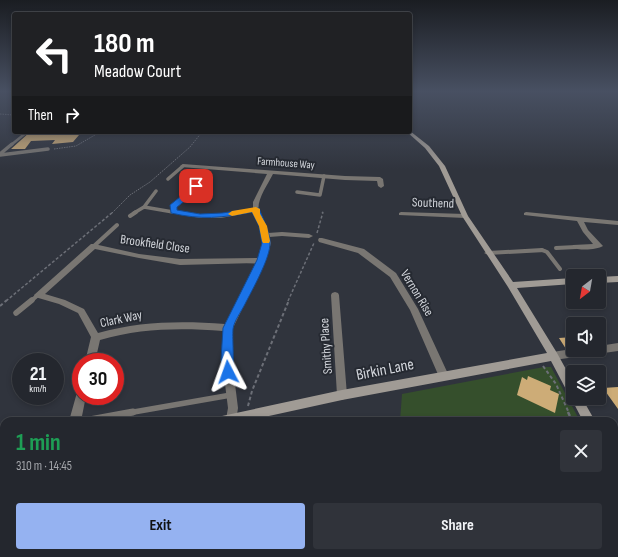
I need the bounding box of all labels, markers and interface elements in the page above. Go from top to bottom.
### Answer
text: 180 m [94,27,154,60]
icon: left [28,28,80,80]
text: Meadow Court [94,61,181,82]
icon: right [61,104,83,126]
text: Then [28,106,53,125]
street label: Farmhouse Way [257,155,316,172]
pin [179,169,213,203]
icon: arrive [185,175,207,197]
street label: Southend [412,194,454,212]
street label: Brookfield Close [119,231,191,257]
street label: Vernon Rise [397,267,437,319]
north arrow [566,269,606,309]
map controls [566,269,606,405]
street label: Clark Way [99,307,143,331]
street label: Smithy Place [316,317,336,375]
button: sound [566,317,606,357]
position arrow [207,351,249,393]
speed limit sign: 30 [72,353,124,405]
street label: Birkin Lane [354,355,416,385]
text: 21 [30,362,46,386]
button: layers [566,365,606,405]
text: km/h [29,383,47,395]
text: 1 min [16,428,61,457]
button: close [560,430,602,472]
text: 310 m · 14:45 [16,458,72,474]
button: Exit [16,503,305,549]
button: Share [313,503,602,549]

